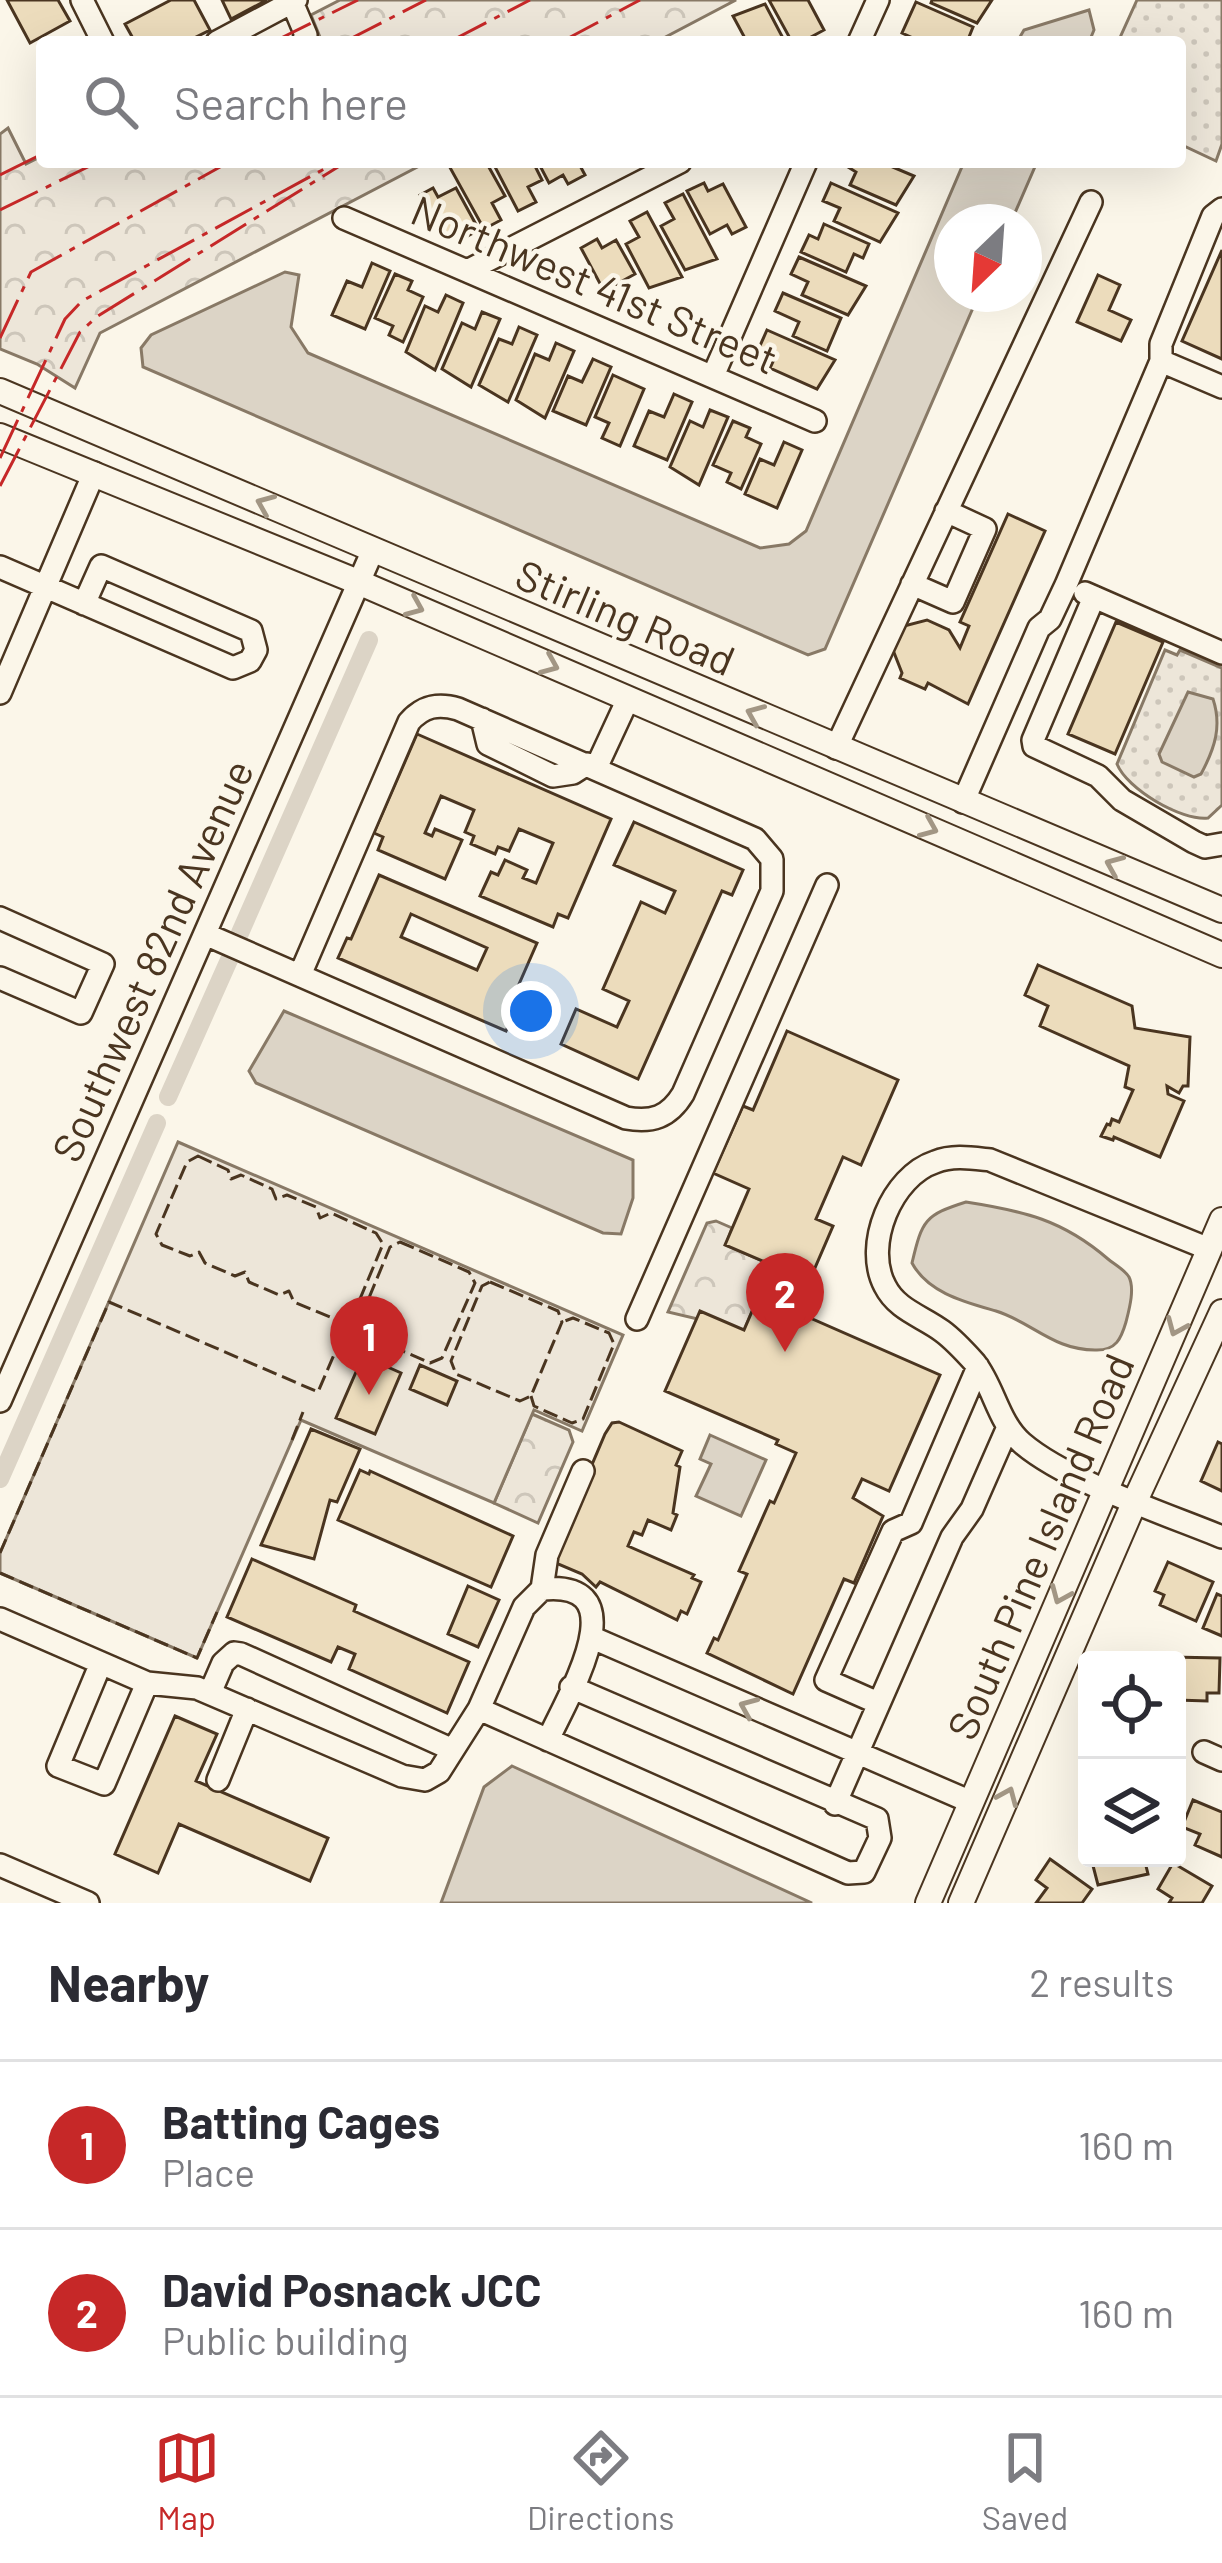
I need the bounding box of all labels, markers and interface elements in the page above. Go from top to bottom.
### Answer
search box [36,36,1186,168]
icon: search [78,69,144,135]
text: Search here [174,75,408,129]
street label: Northwest 41st Street [405,183,785,383]
north arrow [934,204,1042,312]
one-way arrow [256,495,277,519]
street label: Stirling Road [509,548,743,685]
one-way arrow [404,593,425,617]
one-way arrow [538,651,559,675]
one-way arrow [745,704,766,728]
street label: Southwest 82nd Avenue [40,751,262,1169]
one-way arrow [916,814,938,838]
one-way arrow [1105,855,1126,879]
your location [501,981,561,1041]
pin: 2 [746,1253,824,1352]
pin: 1 [330,1296,408,1395]
one-way arrow [1166,1315,1190,1337]
street label: South Pine Island Road [935,1346,1143,1746]
one-way arrow [1050,1584,1074,1605]
map controls [1078,1651,1186,1867]
button: locate [1078,1651,1186,1759]
one-way arrow [738,1697,759,1721]
button: layers [1078,1759,1186,1867]
one-way arrow [994,1786,1018,1807]
text: Nearby [48,1951,209,2012]
text: 2 results [1029,1958,1174,2005]
text: Batting Cages [162,2094,440,2148]
text: 1 [80,2121,94,2168]
text: 160 m [1078,2121,1174,2168]
text: Place [162,2148,255,2195]
text: David Posnack JCC [162,2262,542,2316]
text: 2 [76,2289,98,2336]
text: 160 m [1078,2289,1174,2336]
text: Public building [162,2316,409,2363]
tab: Map [154,2425,220,2537]
tab: Directions [527,2425,674,2537]
tab: Saved [982,2425,1068,2537]

